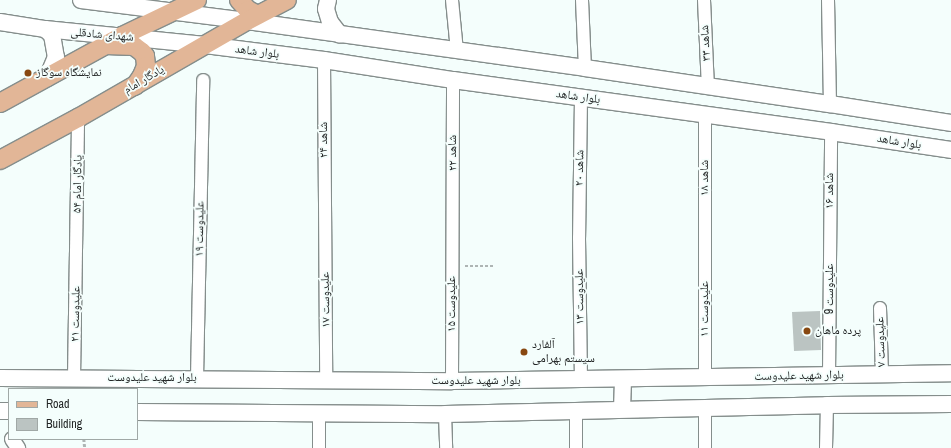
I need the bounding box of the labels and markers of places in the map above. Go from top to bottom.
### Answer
place label: نمایشگاه سوگاز [36,66,102,80]
marker: نمایشگاه سوگاز [23,68,33,78]
place label: پرده ماهان [815,324,861,338]
marker: پرده ماهان [802,326,812,336]
place label: آلفارد سیستم بهرامی [532,338,595,366]
marker: آلفارد سیستم بهرامی [519,347,529,357]

